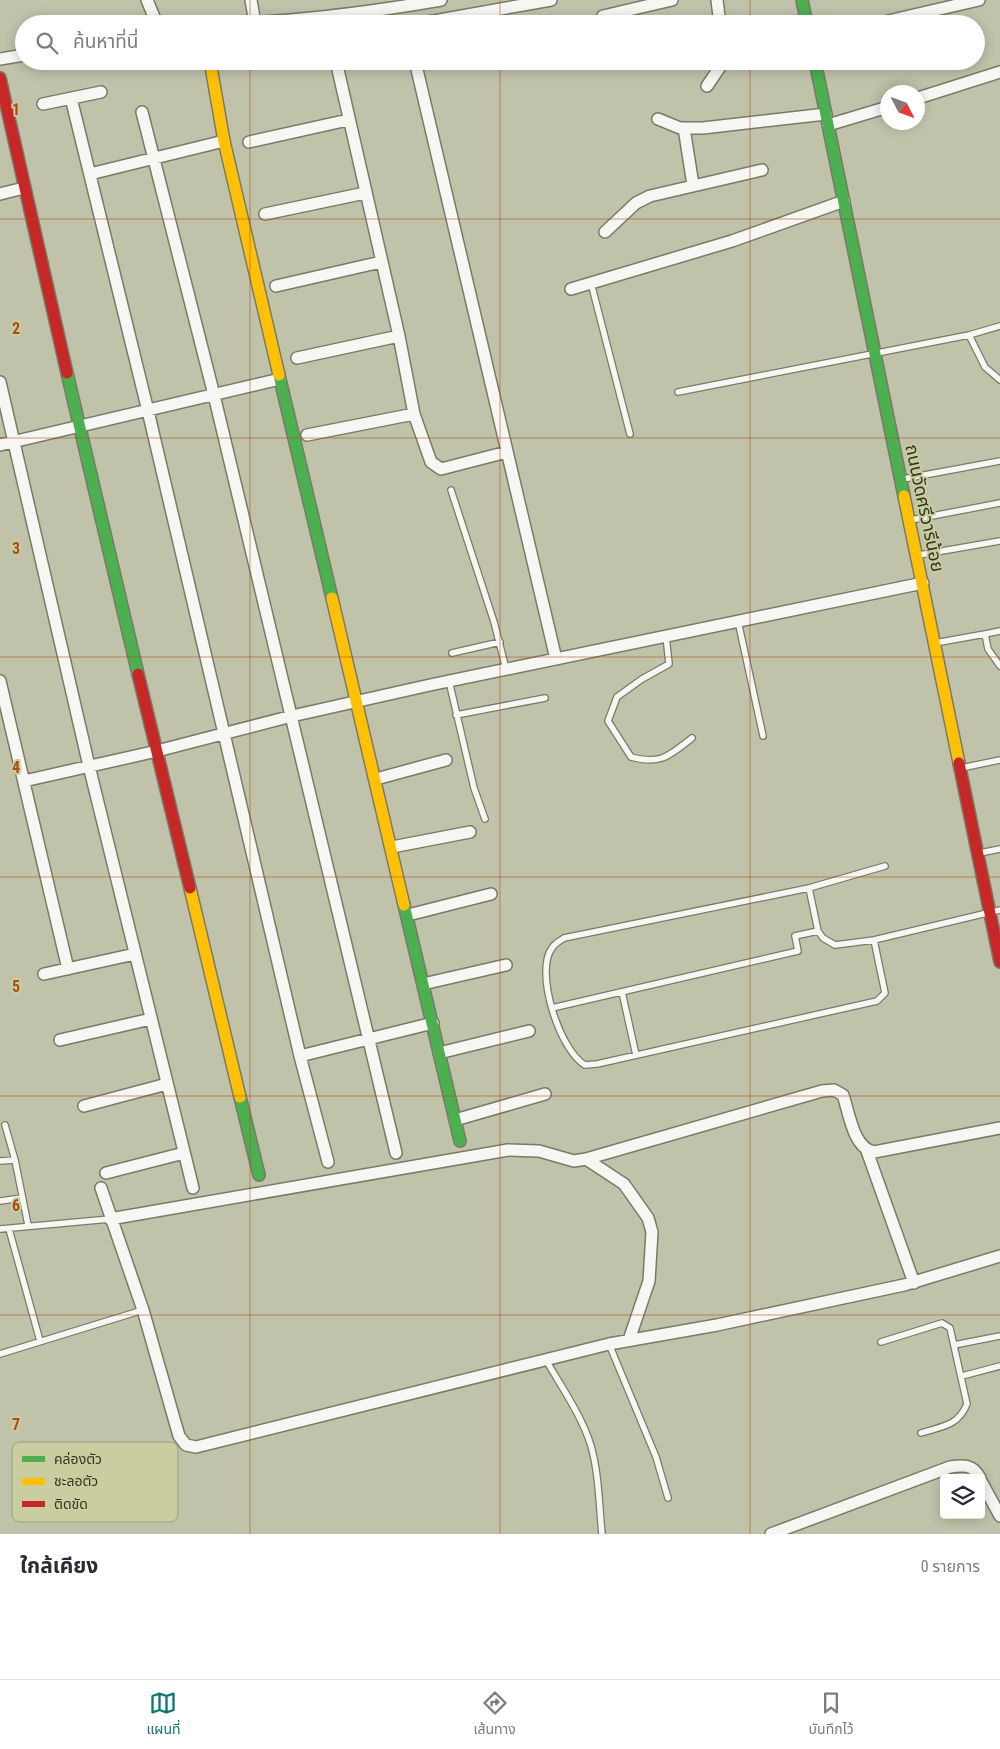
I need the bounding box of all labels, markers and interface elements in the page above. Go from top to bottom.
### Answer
search box [15,15,985,70]
icon: search [33,29,61,57]
text: ค้นหาที่นี่ [73,30,138,53]
north arrow [880,85,925,130]
text: 1 [12,100,20,119]
text: 2 [12,319,20,338]
street label: ถนนวัดศรีวารีน้อย [901,442,949,574]
text: 3 [12,539,20,558]
text: 4 [12,758,20,777]
text: 5 [12,977,20,996]
text: 6 [12,1196,20,1215]
text: 7 [12,1415,20,1434]
legend [12,1442,178,1522]
text: คล่องตัว [54,1451,102,1467]
text: ชะลอตัว [54,1473,98,1489]
map controls [940,1474,985,1519]
button: layers [940,1474,985,1519]
text: ติดขัด [54,1496,88,1512]
text: ใกล้เคียง [20,1554,98,1578]
text: 0 รายการ [921,1557,980,1576]
tab: แผนที่ [146,1689,181,1740]
tab: เส้นทาง [473,1689,516,1740]
tab: บันทึกไว้ [809,1689,854,1740]

